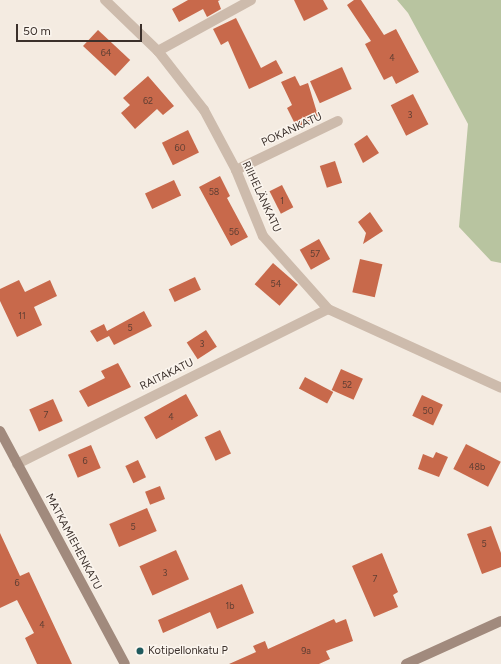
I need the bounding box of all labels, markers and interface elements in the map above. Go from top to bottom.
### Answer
scale bar [18,16,144,42]
text: 50 m [23,24,51,38]
house number: 64 [101,48,111,58]
house number: 4 [389,53,395,63]
house number: 62 [143,96,153,106]
street label: POKANKATU [260,110,324,150]
house number: 3 [408,110,412,120]
house number: 60 [175,143,185,153]
street label: RIIHELÄNKATU [239,159,283,235]
house number: 58 [209,187,219,197]
house number: 1 [280,196,284,206]
house number: 56 [229,227,239,237]
house number: 57 [310,249,320,259]
house number: 54 [271,279,281,289]
house number: 11 [18,311,26,321]
house number: 5 [127,323,133,333]
house number: 3 [200,339,204,349]
street label: RAITAKATU [138,356,196,394]
house number: 52 [342,380,352,390]
house number: 50 [423,406,433,416]
house number: 7 [44,410,48,420]
house number: 4 [168,412,174,422]
house number: 6 [82,456,88,466]
house number: 48b [469,462,485,472]
street label: MATKAMIEHENKATU [42,492,104,592]
house number: 5 [130,522,136,532]
house number: 5 [481,539,487,549]
house number: 3 [163,568,167,578]
house number: 7 [373,574,377,584]
house number: 6 [14,578,20,588]
house number: 1b [226,601,234,611]
house number: 4 [39,620,45,630]
place label: Kotipellonkatu P [148,644,228,658]
marker: Kotipellonkatu P [135,646,145,656]
house number: 9a [301,646,311,656]

